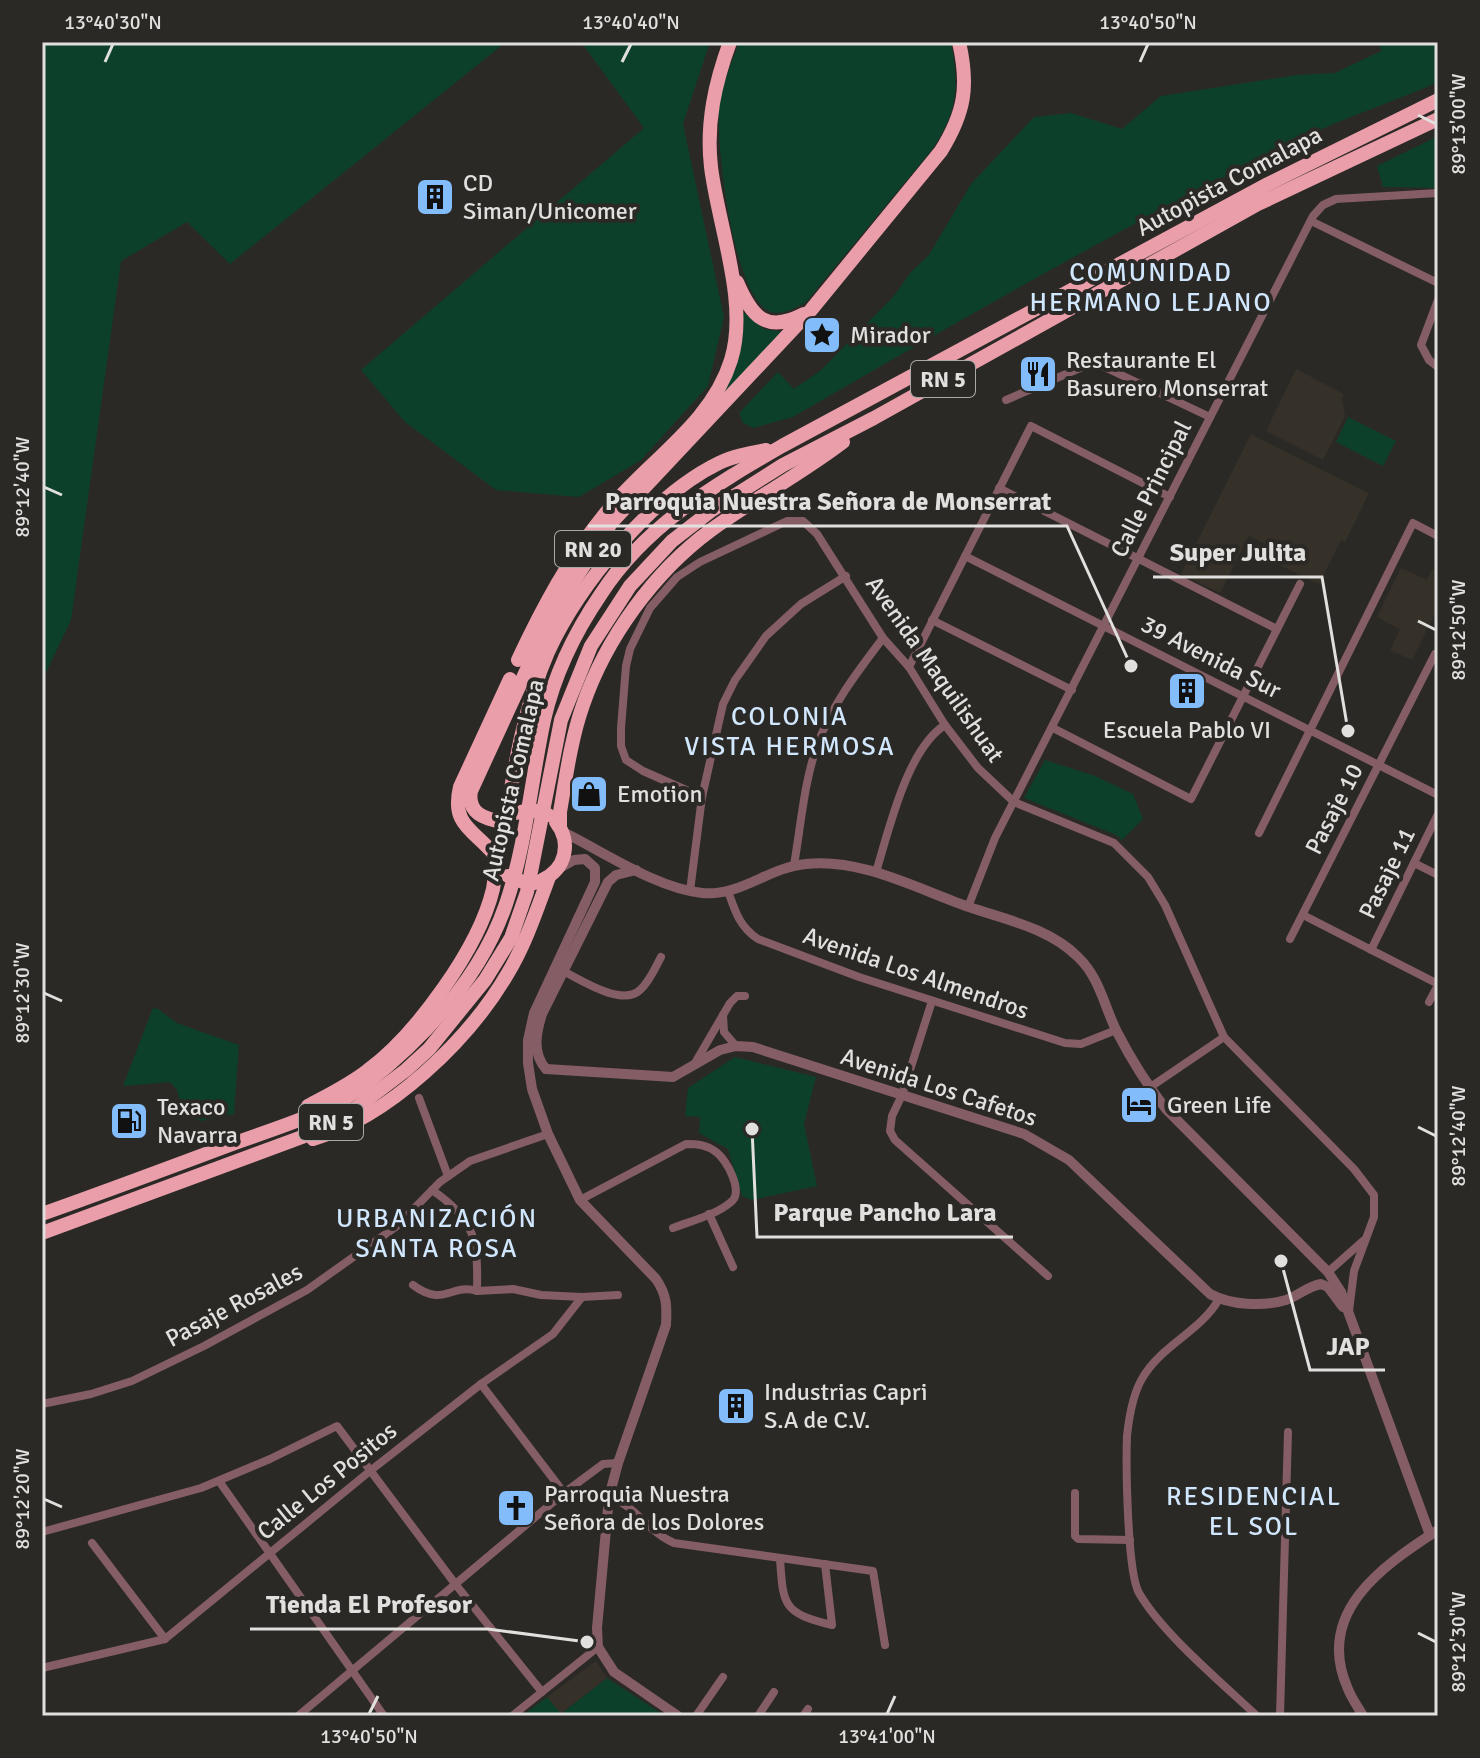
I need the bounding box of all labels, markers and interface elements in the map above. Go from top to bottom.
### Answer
text: 13°40'30"N [64,10,162,35]
text: 13°40'40"N [582,10,680,35]
text: 13°40'50"N [1099,10,1197,35]
text: 89°13'00"W [1446,73,1471,175]
street label: Autopista Comalapa [1131,119,1327,243]
place label: CD Siman/Unicomer [463,168,637,226]
building icon: CD Siman/Unicomer [414,176,456,218]
district label: COMUNIDAD HERMANO LEJANO [1029,257,1273,319]
place icon: Mirador [801,314,843,356]
place label: Mirador [850,320,931,350]
place label: Restaurante El Basurero Monserrat [1066,345,1268,403]
restaurant icon: Restaurante El Basurero Monserrat [1017,353,1059,395]
road number: RN 5 [911,361,975,397]
street label: Calle Principal [1104,416,1198,562]
text: 89°12'40"W [10,436,35,538]
callout: Parroquia Nuestra Señora de Monserrat [588,476,1067,526]
text: Parroquia Nuestra Señora de Monserrat [605,486,1052,518]
callout: Super Julita [1153,527,1322,577]
road number: RN 20 [555,531,631,567]
text: Super Julita [1170,537,1306,569]
street label: Avenida Maquilishuat [859,570,1011,768]
text: 89°12'50"W [1446,579,1471,681]
street label: 39 Avenida Sur [1136,609,1286,705]
building icon: Escuela Pablo VI [1166,670,1208,712]
street label: Autopista Comalapa [475,676,551,884]
district label: COLONIA VISTA HERMOSA [684,701,896,763]
place label: Escuela Pablo VI [1103,715,1271,745]
street label: Pasaje 10 [1298,759,1370,859]
shop icon: Emotion [568,773,610,815]
place label: Emotion [617,779,703,809]
street label: Pasaje 11 [1352,822,1422,924]
street label: Avenida Los Almendros [799,920,1033,1026]
text: 89°12'30"W [10,942,35,1044]
street label: Avenida Los Cafetos [837,1041,1041,1133]
hotel icon: Green Life [1118,1084,1160,1126]
text: 89°12'40"W [1446,1085,1471,1187]
place label: Green Life [1167,1090,1272,1120]
place label: Texaco Navarra [157,1092,238,1150]
fuel station icon: Texaco Navarra [108,1100,150,1142]
road number: RN 5 [299,1104,363,1140]
callout: Parque Pancho Lara [757,1187,1013,1237]
text: Parque Pancho Lara [773,1197,997,1229]
district label: URBANIZACIÓN SANTA ROSA [336,1203,538,1265]
street label: Pasaje Rosales [161,1256,307,1354]
callout: JAP [1310,1320,1385,1370]
text: JAP [1326,1331,1370,1363]
place label: Industrias Capri S.A de C.V. [764,1377,928,1435]
building icon: Industrias Capri S.A de C.V. [715,1385,757,1427]
street label: Calle Los Positos [251,1416,403,1546]
text: 89°12'20"W [10,1448,35,1550]
place label: Parroquia Nuestra Señora de los Dolores [544,1479,764,1537]
district label: RESIDENCIAL EL SOL [1166,1481,1342,1543]
church icon: Parroquia Nuestra Señora de los Dolores [495,1487,537,1529]
callout: Tienda El Profesor [250,1579,488,1629]
text: Tienda El Profesor [266,1589,473,1621]
text: 89°12'30"W [1446,1591,1471,1693]
text: 13°40'50"N [320,1724,418,1749]
text: 13°41'00"N [838,1724,936,1749]

